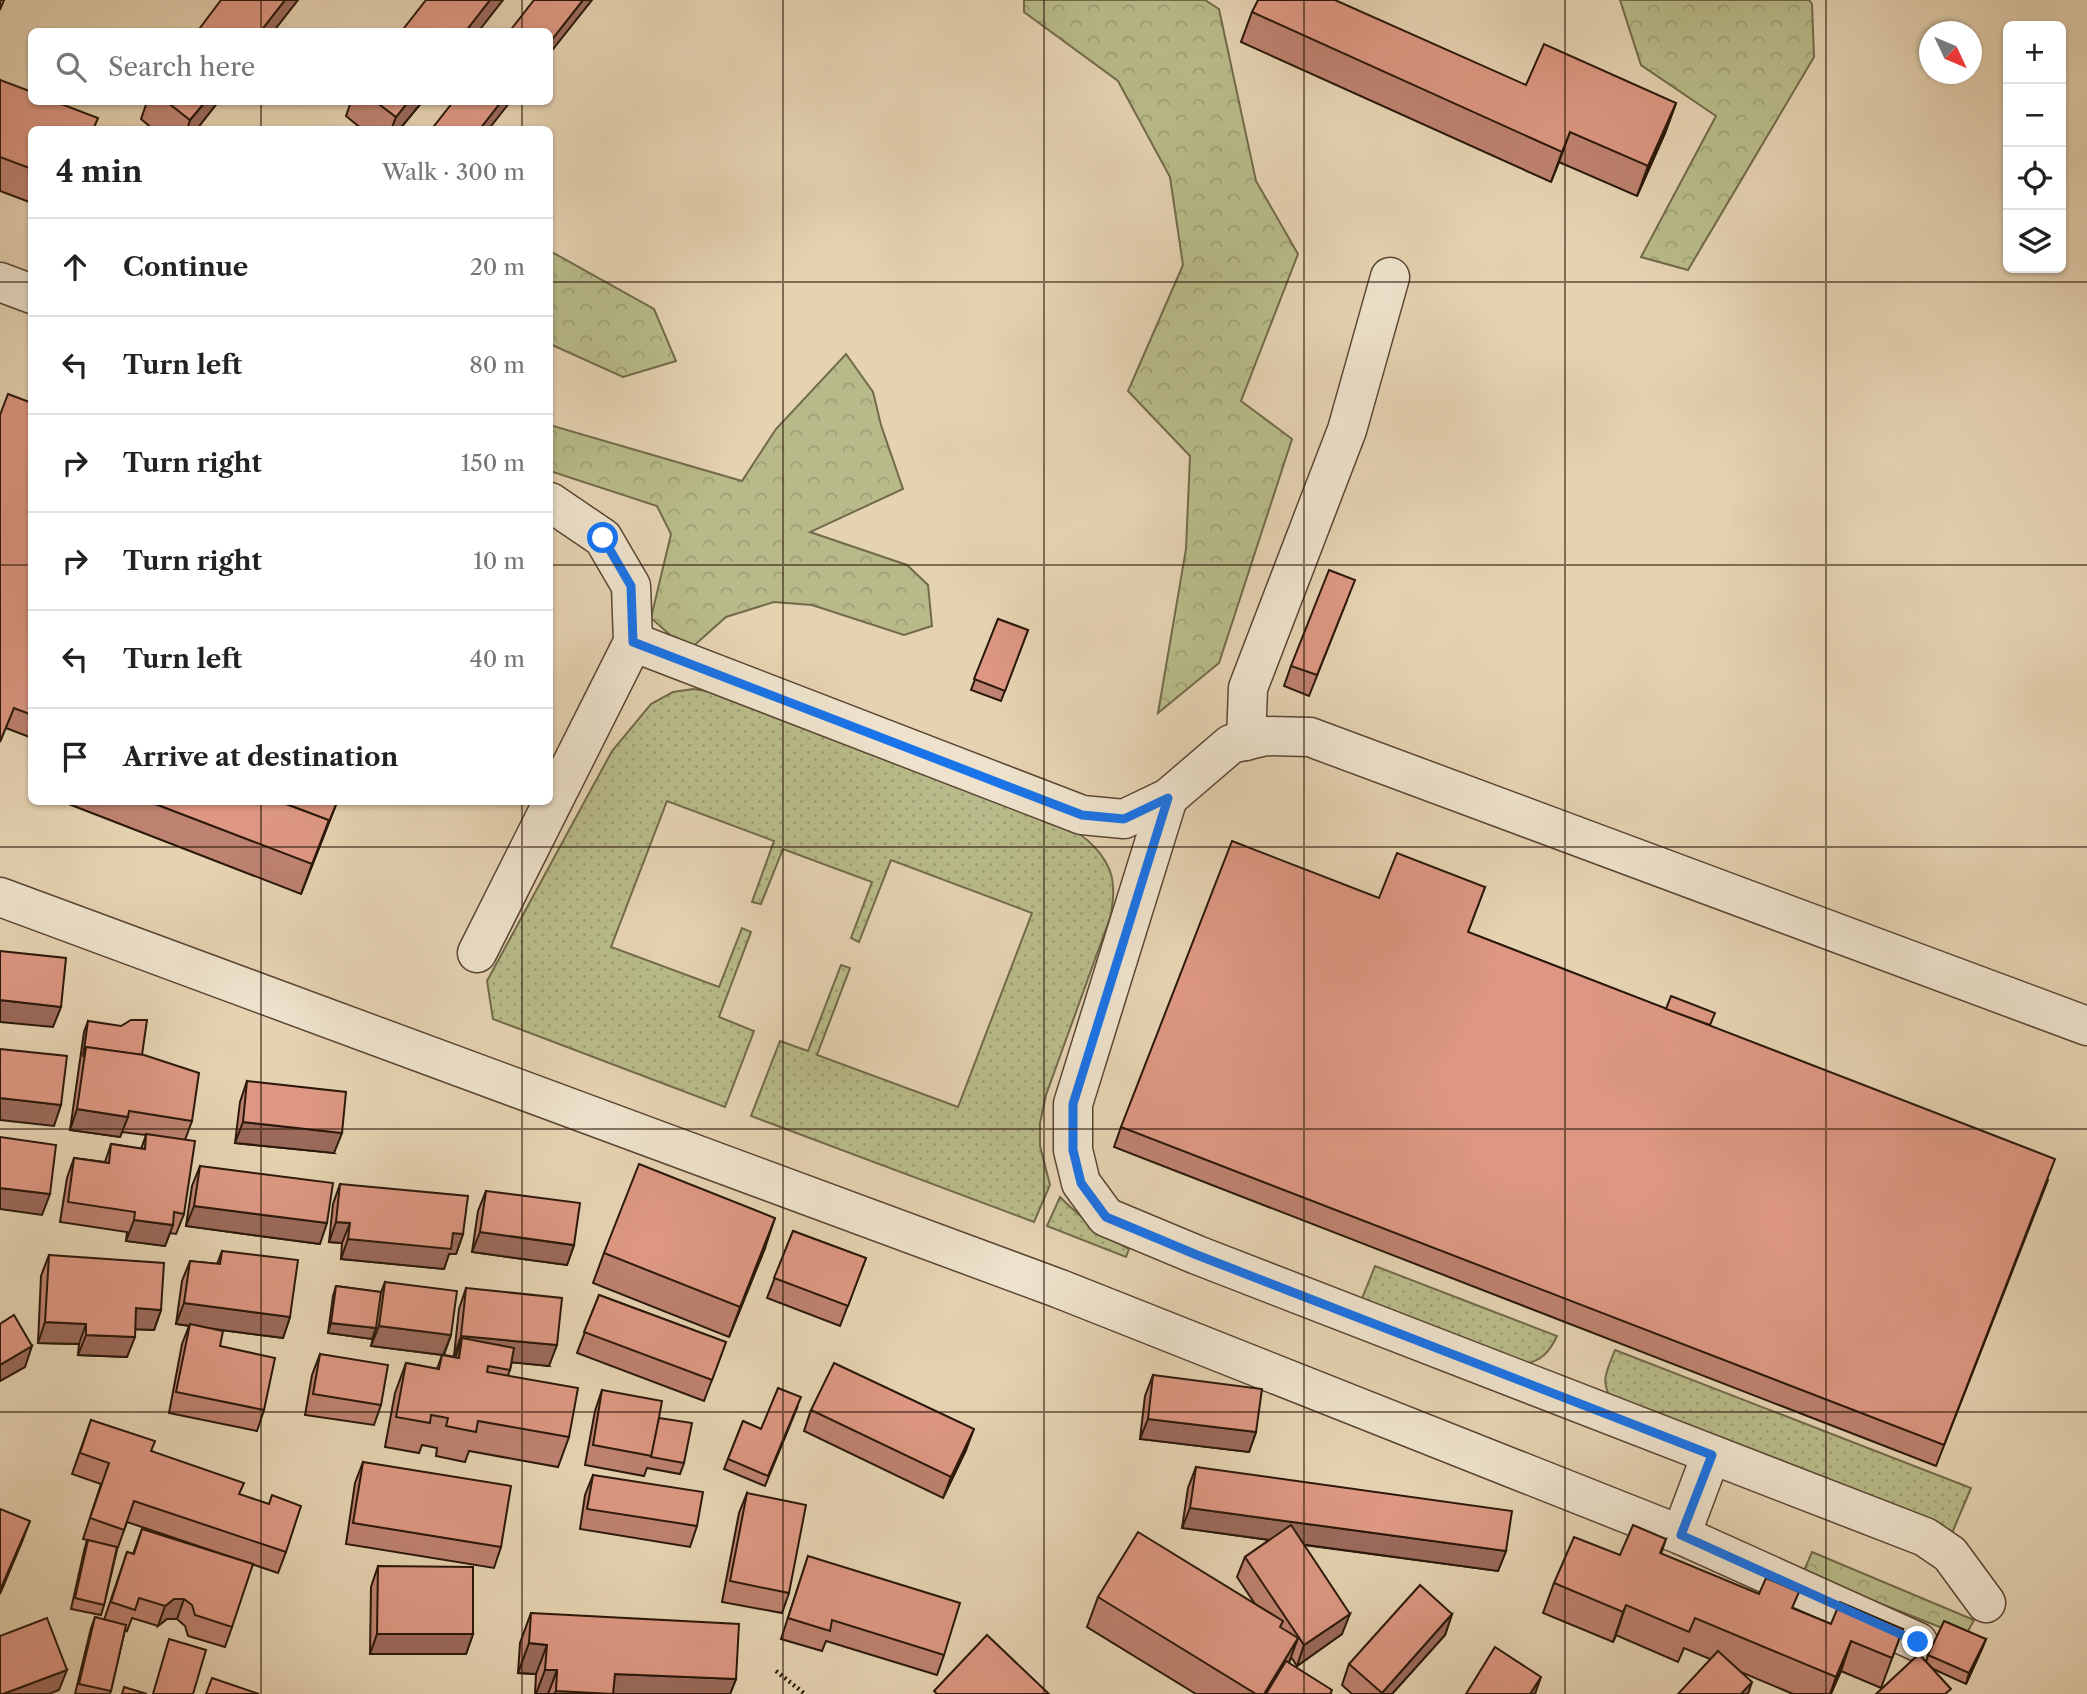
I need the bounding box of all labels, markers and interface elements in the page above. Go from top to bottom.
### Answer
north arrow [1919,21,1982,84]
map controls [2003,21,2066,273]
button: + [2003,21,2066,84]
search box [28,28,553,105]
icon: search [52,48,90,86]
text: Search here [108,51,255,83]
button: − [2003,84,2066,147]
button: locate [2003,147,2066,210]
text: 4 min [56,153,142,190]
text: Walk · 300 m [382,158,525,186]
button: layers [2003,210,2066,273]
icon: ahead [56,248,94,286]
text: Continue [123,251,248,283]
text: 20 m [470,253,525,281]
icon: left [56,346,94,384]
text: Turn left [123,349,242,381]
text: 80 m [469,351,525,379]
icon: right [56,444,94,482]
text: Turn right [123,447,262,479]
text: 150 m [461,449,525,477]
route start [587,522,618,553]
icon: right [56,542,94,580]
text: Turn right [123,545,262,577]
text: 10 m [473,547,525,575]
icon: left [56,640,94,678]
text: Turn left [123,643,242,675]
text: 40 m [470,645,525,673]
icon: arrive [56,738,94,776]
text: Arrive at destination [123,741,398,773]
route end [1902,1626,1933,1657]

